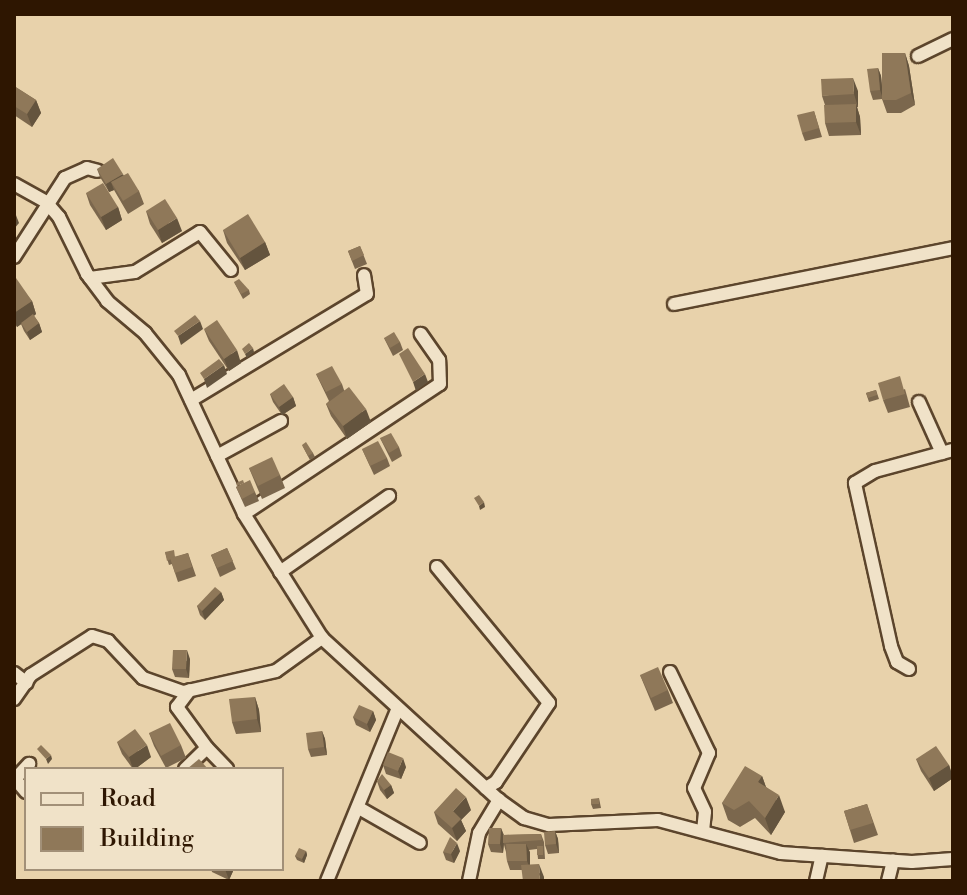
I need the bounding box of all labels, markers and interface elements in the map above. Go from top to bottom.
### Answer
legend [24,767,284,871]
text: Road [100,784,156,814]
text: Building [100,824,194,854]

